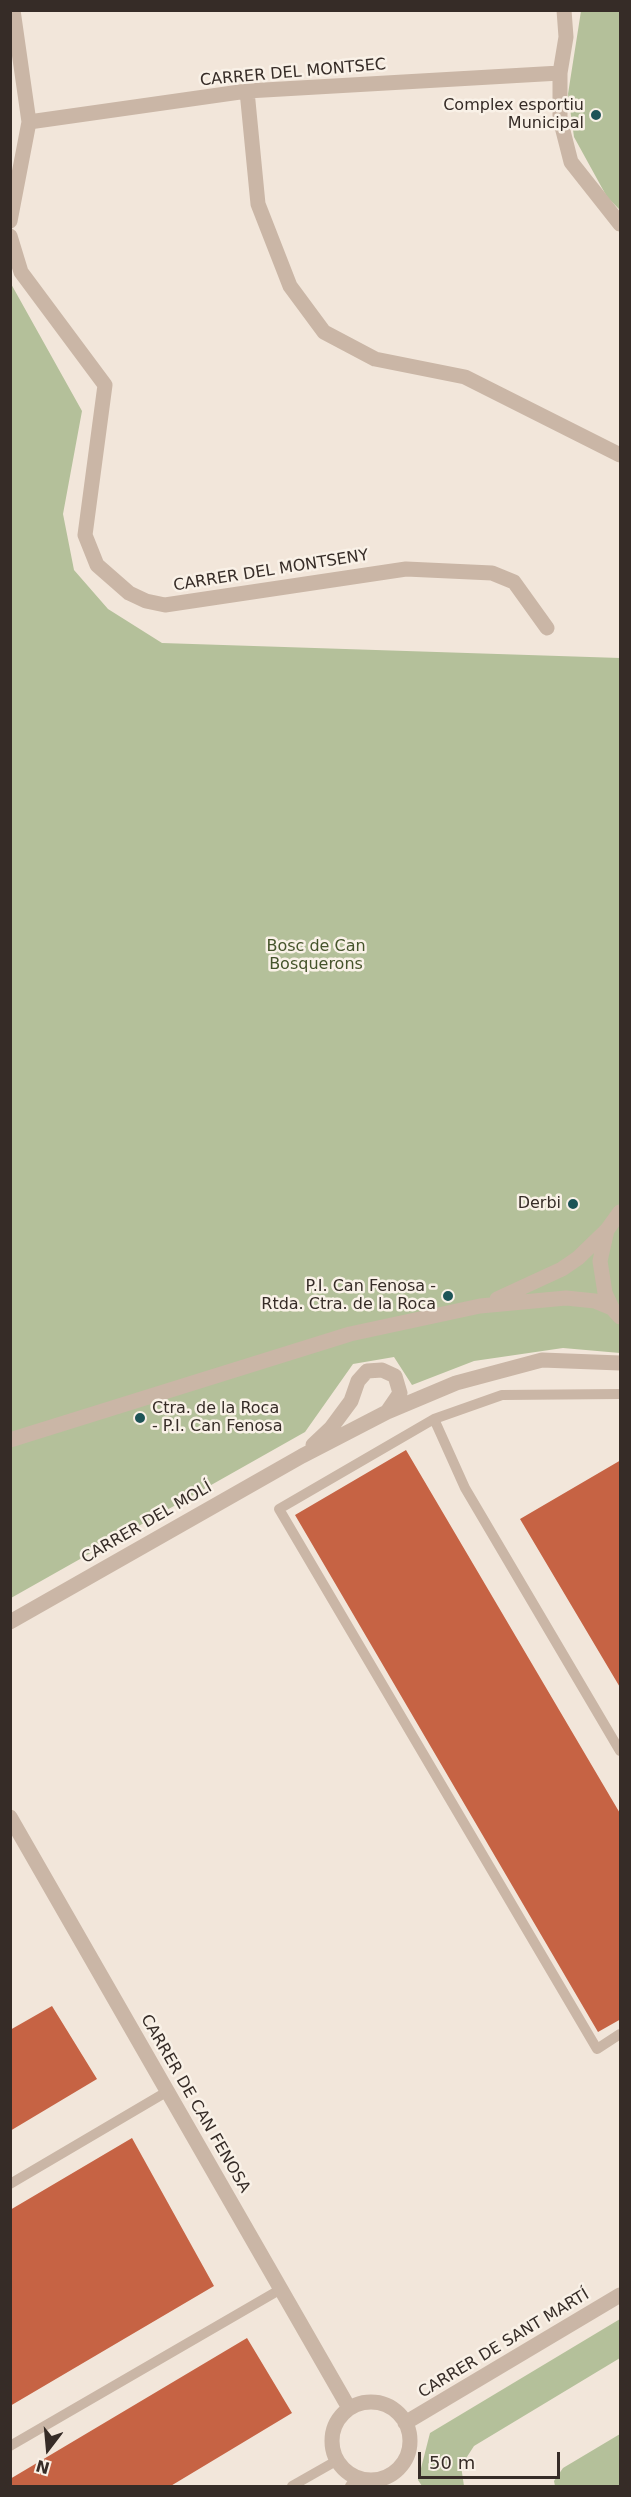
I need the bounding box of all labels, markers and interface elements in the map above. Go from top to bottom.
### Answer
street label: CARRER DEL MONTSEC [199,55,387,91]
place label: Complex esportiu Municipal [443,96,584,134]
marker: Complex esportiu Municipal [589,108,603,122]
street label: CARRER DEL MONTSENY [172,546,370,596]
park label: Bosc de Can Bosquerons [266,937,366,975]
place label: Derbi [518,1194,561,1214]
marker: Derbi [566,1197,580,1211]
place label: P.I. Can Fenosa - Rtda. Ctra. de la Roca [261,1277,436,1315]
marker: P.I. Can Fenosa - Rtda. Ctra. de la Roca [441,1289,455,1303]
place label: Ctra. de la Roca - P.I. Can Fenosa [152,1399,282,1437]
marker: Ctra. de la Roca - P.I. Can Fenosa [133,1411,147,1425]
street label: CARRER DEL MOLÍ [78,1478,216,1568]
street label: CARRER DE CAN FENOSA [136,2011,254,2197]
street label: CARRER DE SANT MARTÍ [415,2285,593,2403]
north arrow [18,2419,78,2479]
scale bar [421,2440,564,2478]
text: 50 m [429,2452,475,2473]
text: N [34,2456,52,2478]

